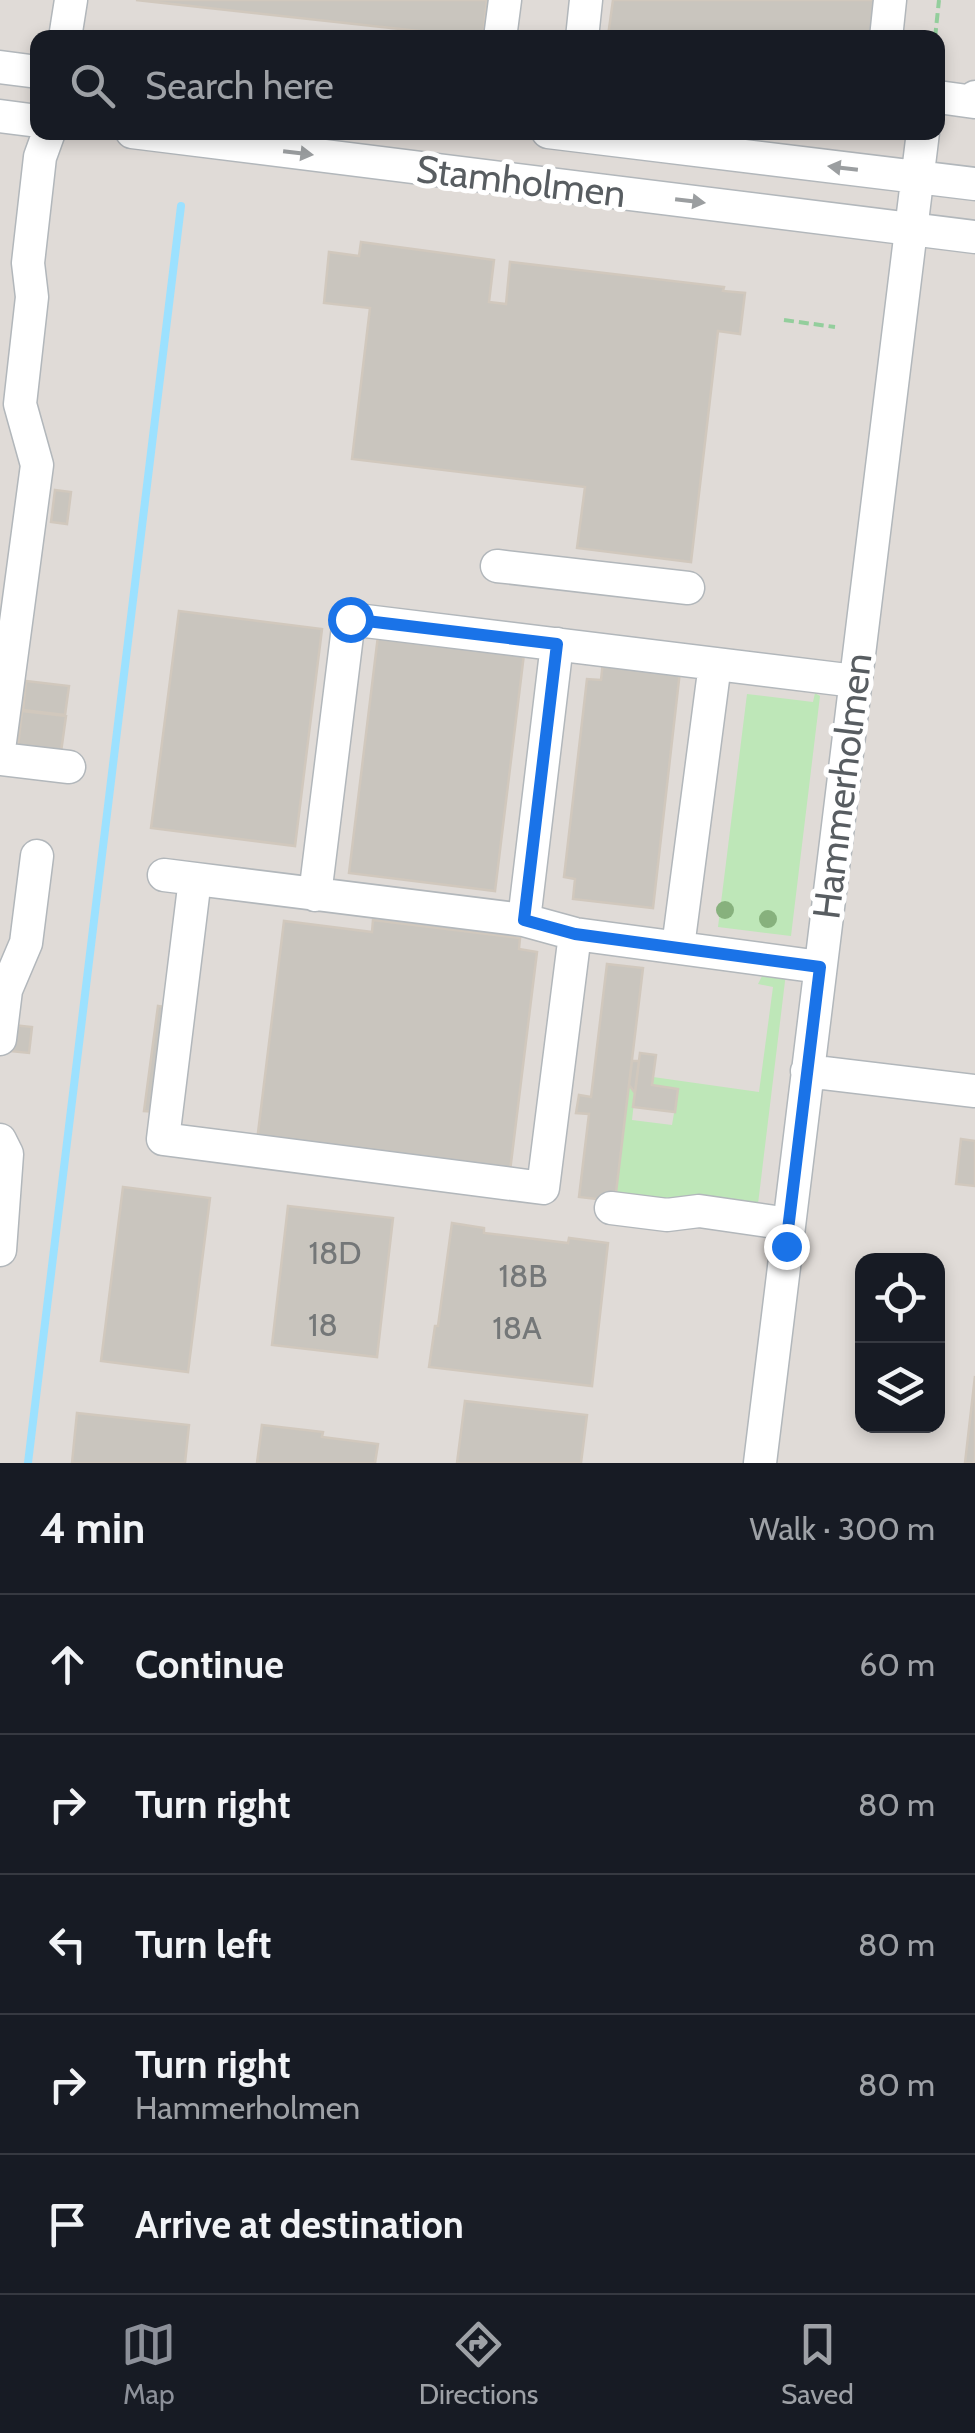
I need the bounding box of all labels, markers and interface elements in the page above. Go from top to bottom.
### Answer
search box [30,30,945,140]
icon: search [65,58,120,113]
text: Search here [145,62,334,109]
one-way arrow [283,145,314,161]
street label: Stamholmen [414,145,628,217]
one-way arrow [827,160,859,176]
one-way arrow [675,194,706,210]
route start [328,597,374,643]
street label: Hammerholmen [802,650,882,922]
route end [764,1224,810,1270]
house number: 18D [308,1233,362,1272]
map controls [855,1253,945,1433]
button: locate [855,1253,945,1343]
house number: 18B [499,1256,547,1295]
house number: 18 [308,1305,338,1344]
house number: 18A [492,1308,542,1347]
button: layers [855,1343,945,1433]
text: 4 min [40,1502,145,1554]
text: Walk · 300 m [749,1509,935,1548]
icon: ahead [40,1637,95,1692]
text: Continue [135,1641,284,1688]
text: 60 m [859,1645,935,1684]
icon: right [40,1777,95,1832]
text: Turn right [135,1781,291,1828]
text: 80 m [858,1785,935,1824]
icon: left [40,1917,95,1972]
text: Turn left [135,1921,271,1968]
text: 80 m [858,1925,935,1964]
text: Turn right [135,2041,291,2088]
icon: right [40,2057,95,2112]
text: 80 m [858,2065,935,2104]
text: Hammerholmen [135,2088,360,2127]
icon: arrive [40,2197,95,2252]
text: Arrive at destination [135,2201,464,2248]
tab: Map [121,2317,176,2411]
tab: Directions [419,2317,538,2411]
tab: Saved [781,2317,854,2411]

